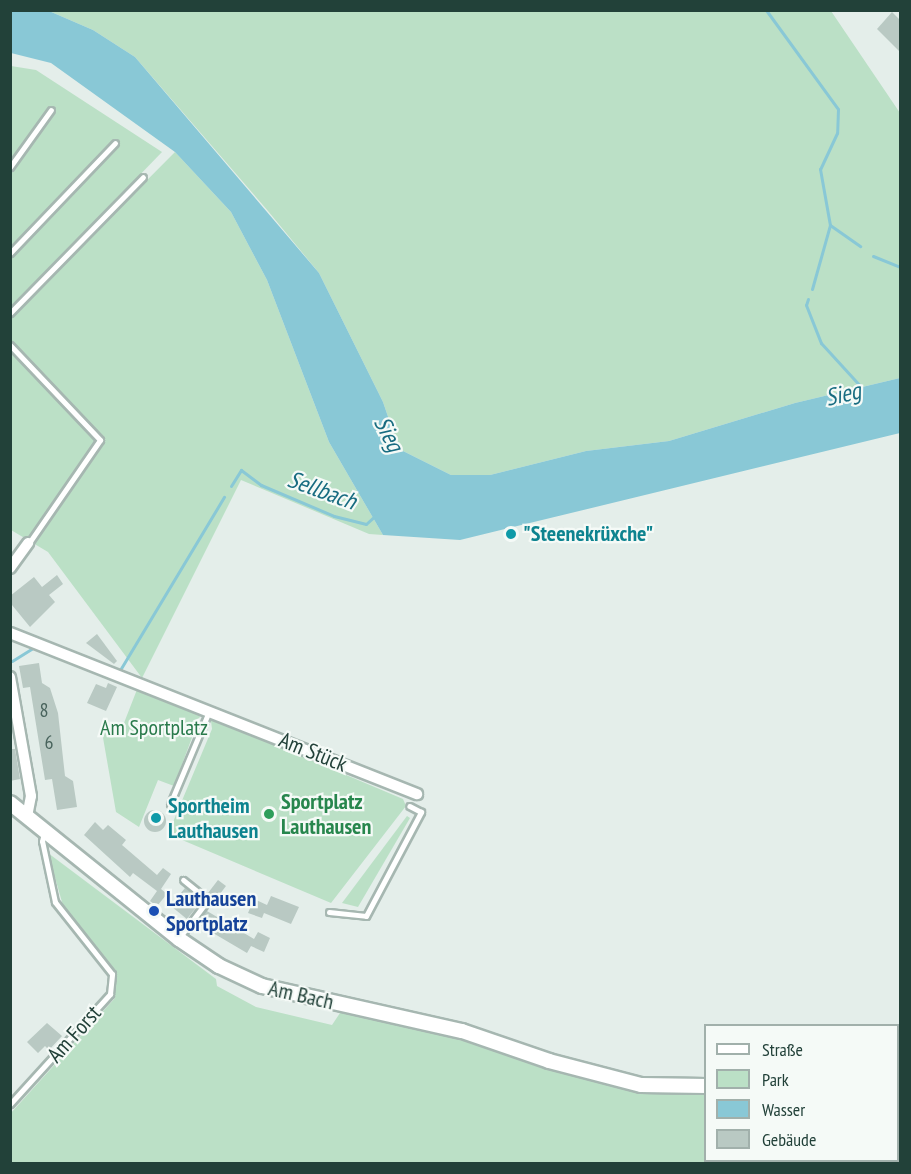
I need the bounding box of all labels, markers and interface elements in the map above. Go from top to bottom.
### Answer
water label: Sieg [822,376,864,412]
water label: Sieg [368,412,410,456]
water label: Sellbach [284,464,360,516]
place label: "Steenekrüxche" [523,521,653,547]
marker: "Steenekrüxche" [504,527,518,541]
house number: 8 [40,698,48,722]
park label: Am Sportplatz [100,715,208,741]
street label: Am Stück [275,727,351,777]
house number: 6 [45,730,53,754]
place label: Sportplatz Lauthausen [281,788,371,840]
place label: Sportheim Lauthausen [168,792,258,843]
marker: Sportplatz Lauthausen [262,807,276,821]
marker: Sportheim Lauthausen [149,811,163,825]
place label: Lauthausen Sportplatz [166,885,256,936]
marker: Lauthausen Sportplatz [147,904,161,918]
street label: Am Bach [266,975,336,1015]
street label: Am Forst [42,1000,106,1068]
legend [704,1024,899,1162]
text: Straße [762,1038,803,1061]
text: Park [762,1068,789,1091]
text: Wasser [762,1098,805,1121]
text: Gebäude [762,1128,816,1151]

